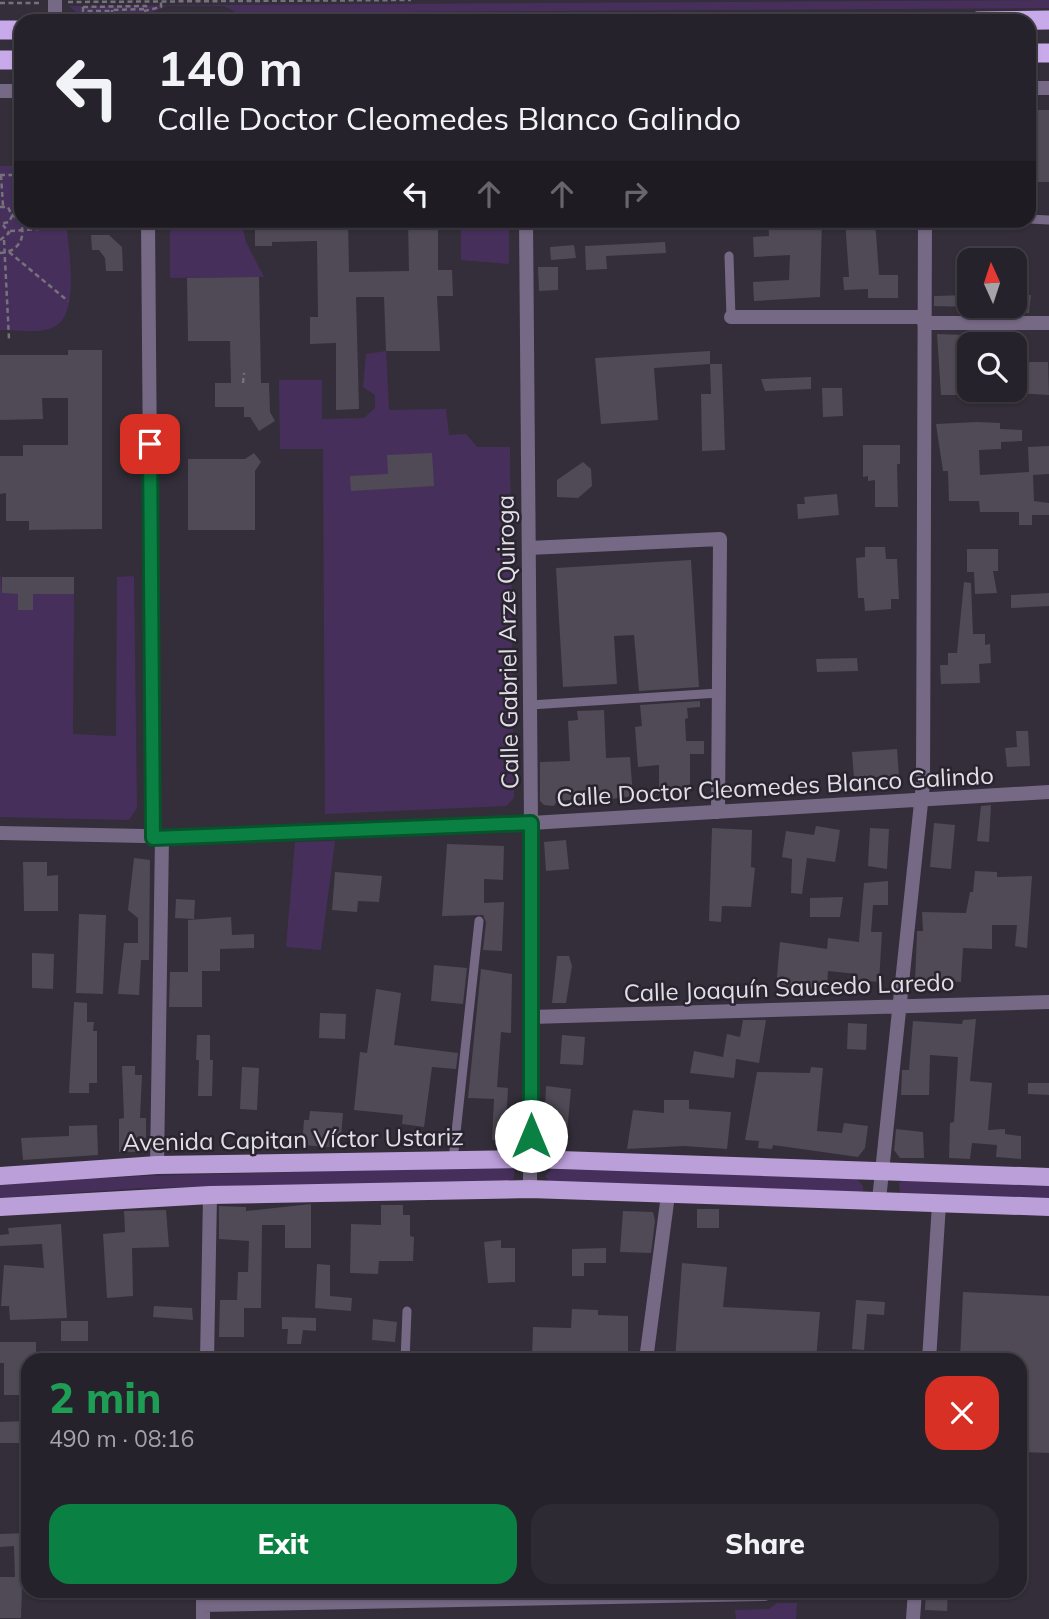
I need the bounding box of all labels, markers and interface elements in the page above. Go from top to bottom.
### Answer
text: 140 m [157,37,303,98]
icon: left [42,42,133,133]
text: Calle Doctor Cleomedes Blanco Galindo [157,98,741,138]
icon: left [397,175,435,213]
icon: ahead [470,175,508,213]
icon: ahead [543,175,581,213]
icon: right [616,175,654,213]
north arrow [957,248,1027,318]
map controls [957,248,1027,402]
button: search [957,332,1027,402]
pin [120,414,180,474]
icon: arrive [131,425,169,463]
street label: Calle Gabriel Arze Quiroga [489,495,525,789]
street label: Calle Doctor Cleomedes Blanco Galindo [556,760,994,812]
street label: Calle Joaquín Saucedo Laredo [623,966,955,1008]
position arrow [494,1099,568,1173]
street label: Avenida Capitan Víctor Ustariz [122,1121,464,1157]
text: 2 min [49,1371,162,1424]
button: close [925,1376,999,1450]
text: 490 m · 08:16 [49,1424,194,1453]
button: Exit [49,1504,517,1584]
button: Share [531,1504,999,1584]

